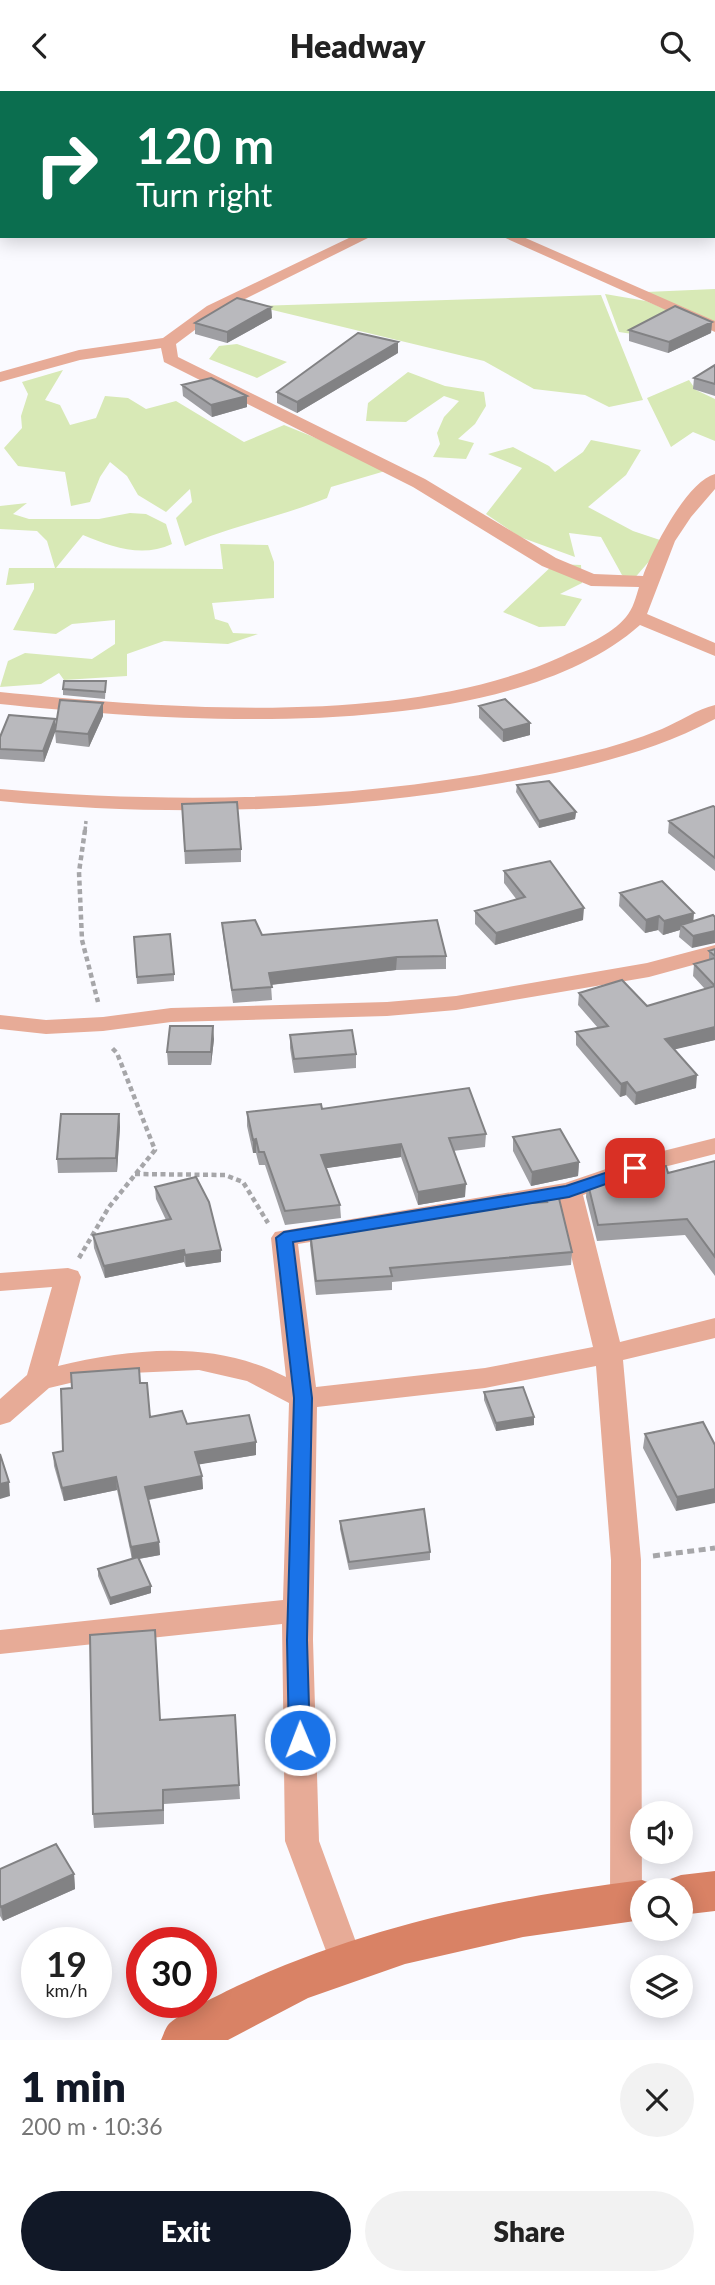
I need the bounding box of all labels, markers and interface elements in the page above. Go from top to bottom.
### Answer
text: Headway [290,26,425,65]
icon: back [21,27,59,65]
icon: search [656,27,694,65]
text: 120 m [136,116,274,174]
icon: right [21,119,112,210]
text: Turn right [136,175,272,214]
pin [605,1138,665,1198]
icon: arrive [616,1149,654,1187]
position arrow [263,1703,337,1777]
map controls [630,1801,693,2018]
button: sound [630,1801,693,1864]
button: search [630,1878,693,1941]
speed limit sign: 30 [126,1927,217,2018]
text: 19 [46,1942,87,1984]
button: layers [630,1955,693,2018]
text: km/h [45,1979,88,2001]
text: 1 min [21,2061,126,2111]
button: close [620,2063,694,2137]
text: 200 m · 10:36 [21,2112,163,2140]
button: Exit [21,2191,351,2271]
button: Share [365,2191,694,2271]

